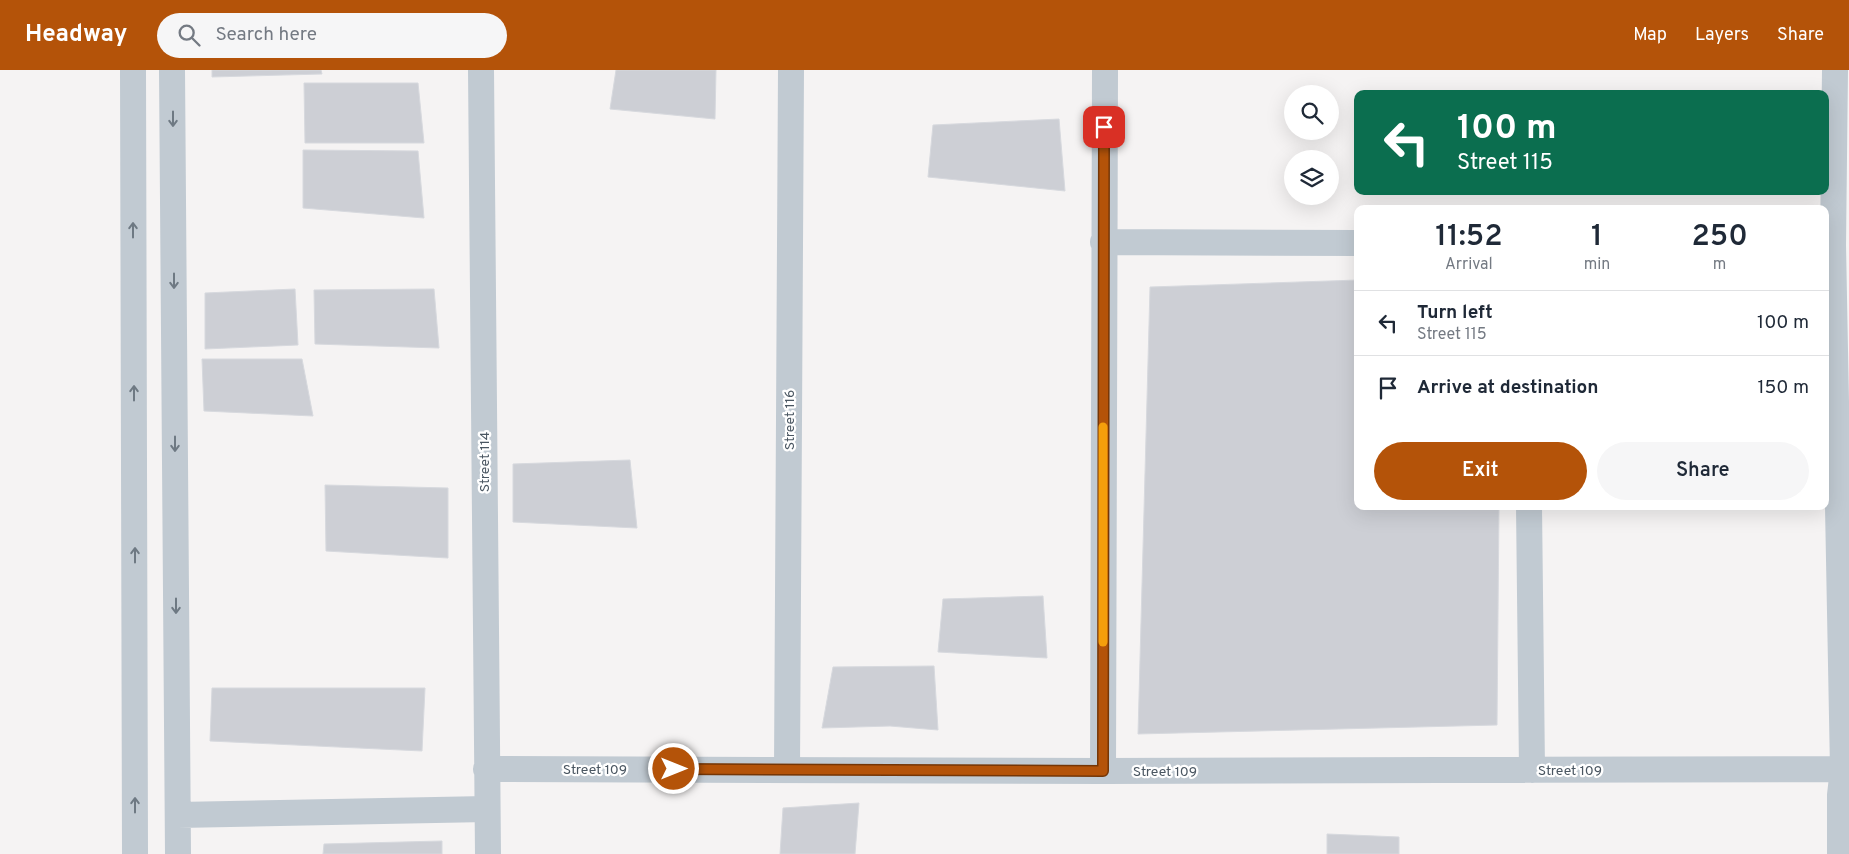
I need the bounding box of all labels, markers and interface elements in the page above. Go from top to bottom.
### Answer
search box [157,13,507,58]
text: Headway [25,20,127,50]
icon: search [175,21,203,49]
text: Search here [215,23,317,47]
text: Map [1633,24,1667,47]
text: Layers [1695,24,1749,47]
text: Share [1777,24,1824,47]
map controls [1284,85,1339,205]
button: search [1284,85,1339,140]
pin [1083,106,1125,148]
text: 100 m [1457,107,1557,151]
one-way arrow [168,110,178,126]
icon: left [1374,110,1439,175]
icon: arrive [1090,113,1118,141]
button: layers [1284,150,1339,205]
text: Street 115 [1457,150,1553,177]
text: 11:52 [1435,219,1502,256]
text: 1 [1591,219,1603,256]
text: 250 [1691,219,1748,256]
one-way arrow [129,223,138,239]
text: Arrival [1445,255,1493,275]
text: min [1584,255,1610,275]
text: m [1713,255,1726,275]
one-way arrow [169,272,179,289]
text: Turn left [1417,301,1493,325]
icon: left [1374,309,1402,337]
text: 100 m [1757,311,1809,335]
text: Street 115 [1417,325,1487,345]
icon: arrive [1374,374,1402,402]
text: Arrive at destination [1417,376,1598,400]
text: 150 m [1757,376,1809,400]
one-way arrow [129,385,139,402]
street label: Street 116 [782,390,799,450]
street label: Street 114 [477,432,494,492]
one-way arrow [170,435,180,451]
button: Exit [1374,442,1587,500]
button: Share [1597,442,1809,500]
one-way arrow [130,548,139,564]
one-way arrow [171,598,181,614]
position arrow [647,742,699,794]
street label: Street 109 [563,762,627,779]
street label: Street 109 [1538,763,1602,780]
street label: Street 109 [1133,764,1197,781]
one-way arrow [130,798,140,814]

